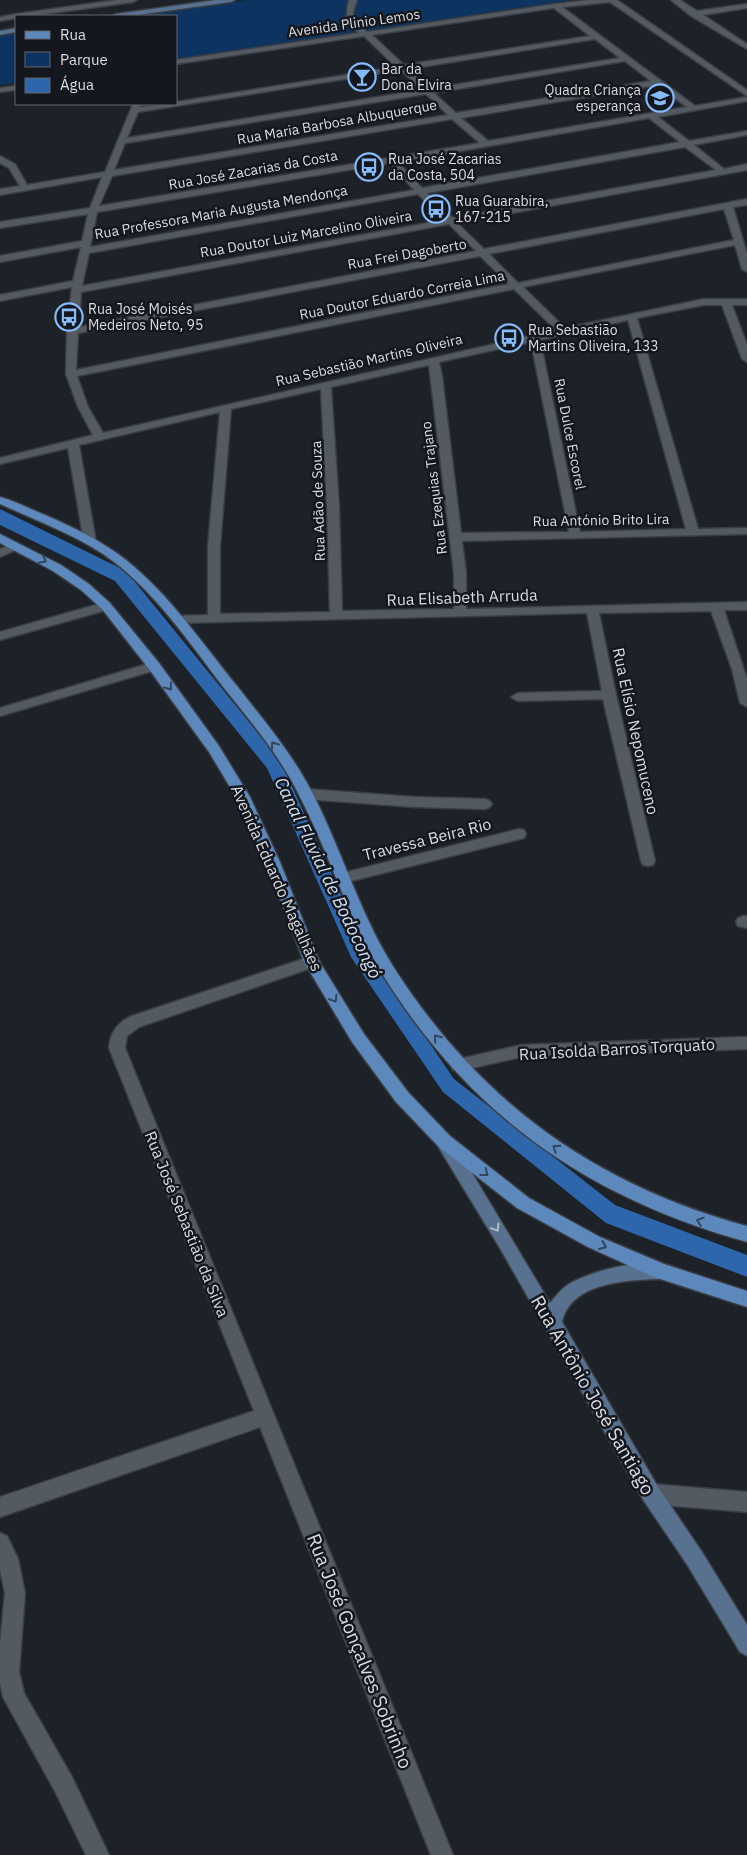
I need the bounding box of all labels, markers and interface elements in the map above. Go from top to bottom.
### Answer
street label: Avenida Plinio Lemos [287,5,421,41]
legend [15,15,178,105]
text: Rua [60,25,86,44]
text: Parque [60,50,108,69]
place label: Bar da Dona Elvira [381,60,452,94]
bar icon: Bar da Dona Elvira [347,62,377,92]
text: Água [60,75,94,94]
place label: Quadra Criança esperança [544,81,642,115]
school or university icon: Quadra Criança esperança [645,83,675,113]
street label: Rua Maria Barbosa Albuquerque [236,95,439,148]
street label: Rua José Zacarias da Costa [167,146,339,194]
place label: Rua José Zacarias da Costa, 504 [388,150,502,184]
bus stop icon: Rua José Zacarias da Costa, 504 [354,152,384,182]
street label: Rua Professora Maria Augusta Mendonça [93,181,349,243]
place label: Rua Guarabira, 167-215 [455,192,549,226]
bus stop icon: Rua Guarabira, 167-215 [421,194,451,224]
street label: Rua Doutor Luiz Marcelino Oliveira [199,206,414,262]
street label: Rua Frei Dagoberto [346,235,468,273]
street label: Rua Doutor Eduardo Correia Lima [298,266,507,324]
place label: Rua José Moisés Medeiros Neto, 95 [88,300,203,334]
bus stop icon: Rua José Moisés Medeiros Neto, 95 [54,302,84,332]
place label: Rua Sebastião Martins Oliveira, 133 [528,321,659,355]
bus stop icon: Rua Sebastião Martins Oliveira, 133 [494,323,524,353]
street label: Rua Sebastião Martins Oliveira [274,330,465,390]
street label: Rua Dulce Escorel [550,377,590,491]
street label: Rua Ezequias Trajano [417,420,451,555]
street label: Rua Adão de Souza [307,440,329,561]
street label: Rua António Brito Lira [532,510,670,530]
one-way arrow [38,554,47,564]
street label: Rua Elisabeth Arruda [386,584,538,610]
street label: Rua Elísio Nepomuceno [609,646,663,816]
one-way arrow [163,681,172,691]
one-way arrow [271,741,280,750]
water label: Canal Fluvial de Bodocongó [270,773,387,982]
street label: Avenida Eduardo Magalhães [227,782,327,974]
street label: Travessa Beira Rio [361,813,493,865]
one-way arrow [328,993,338,1002]
street label: Rua Isolda Barros Torquato [519,1034,716,1064]
one-way arrow [435,1035,443,1044]
street label: Rua José Sebastião da Silva [140,1128,234,1320]
one-way arrow [552,1145,561,1154]
one-way arrow [479,1168,488,1176]
one-way arrow [696,1217,705,1227]
one-way arrow [490,1223,500,1232]
one-way arrow [598,1240,607,1251]
street label: Rua Antônio José Santiago [526,1291,660,1499]
street label: Rua José Gonçalves Sobrinho [302,1530,418,1772]

